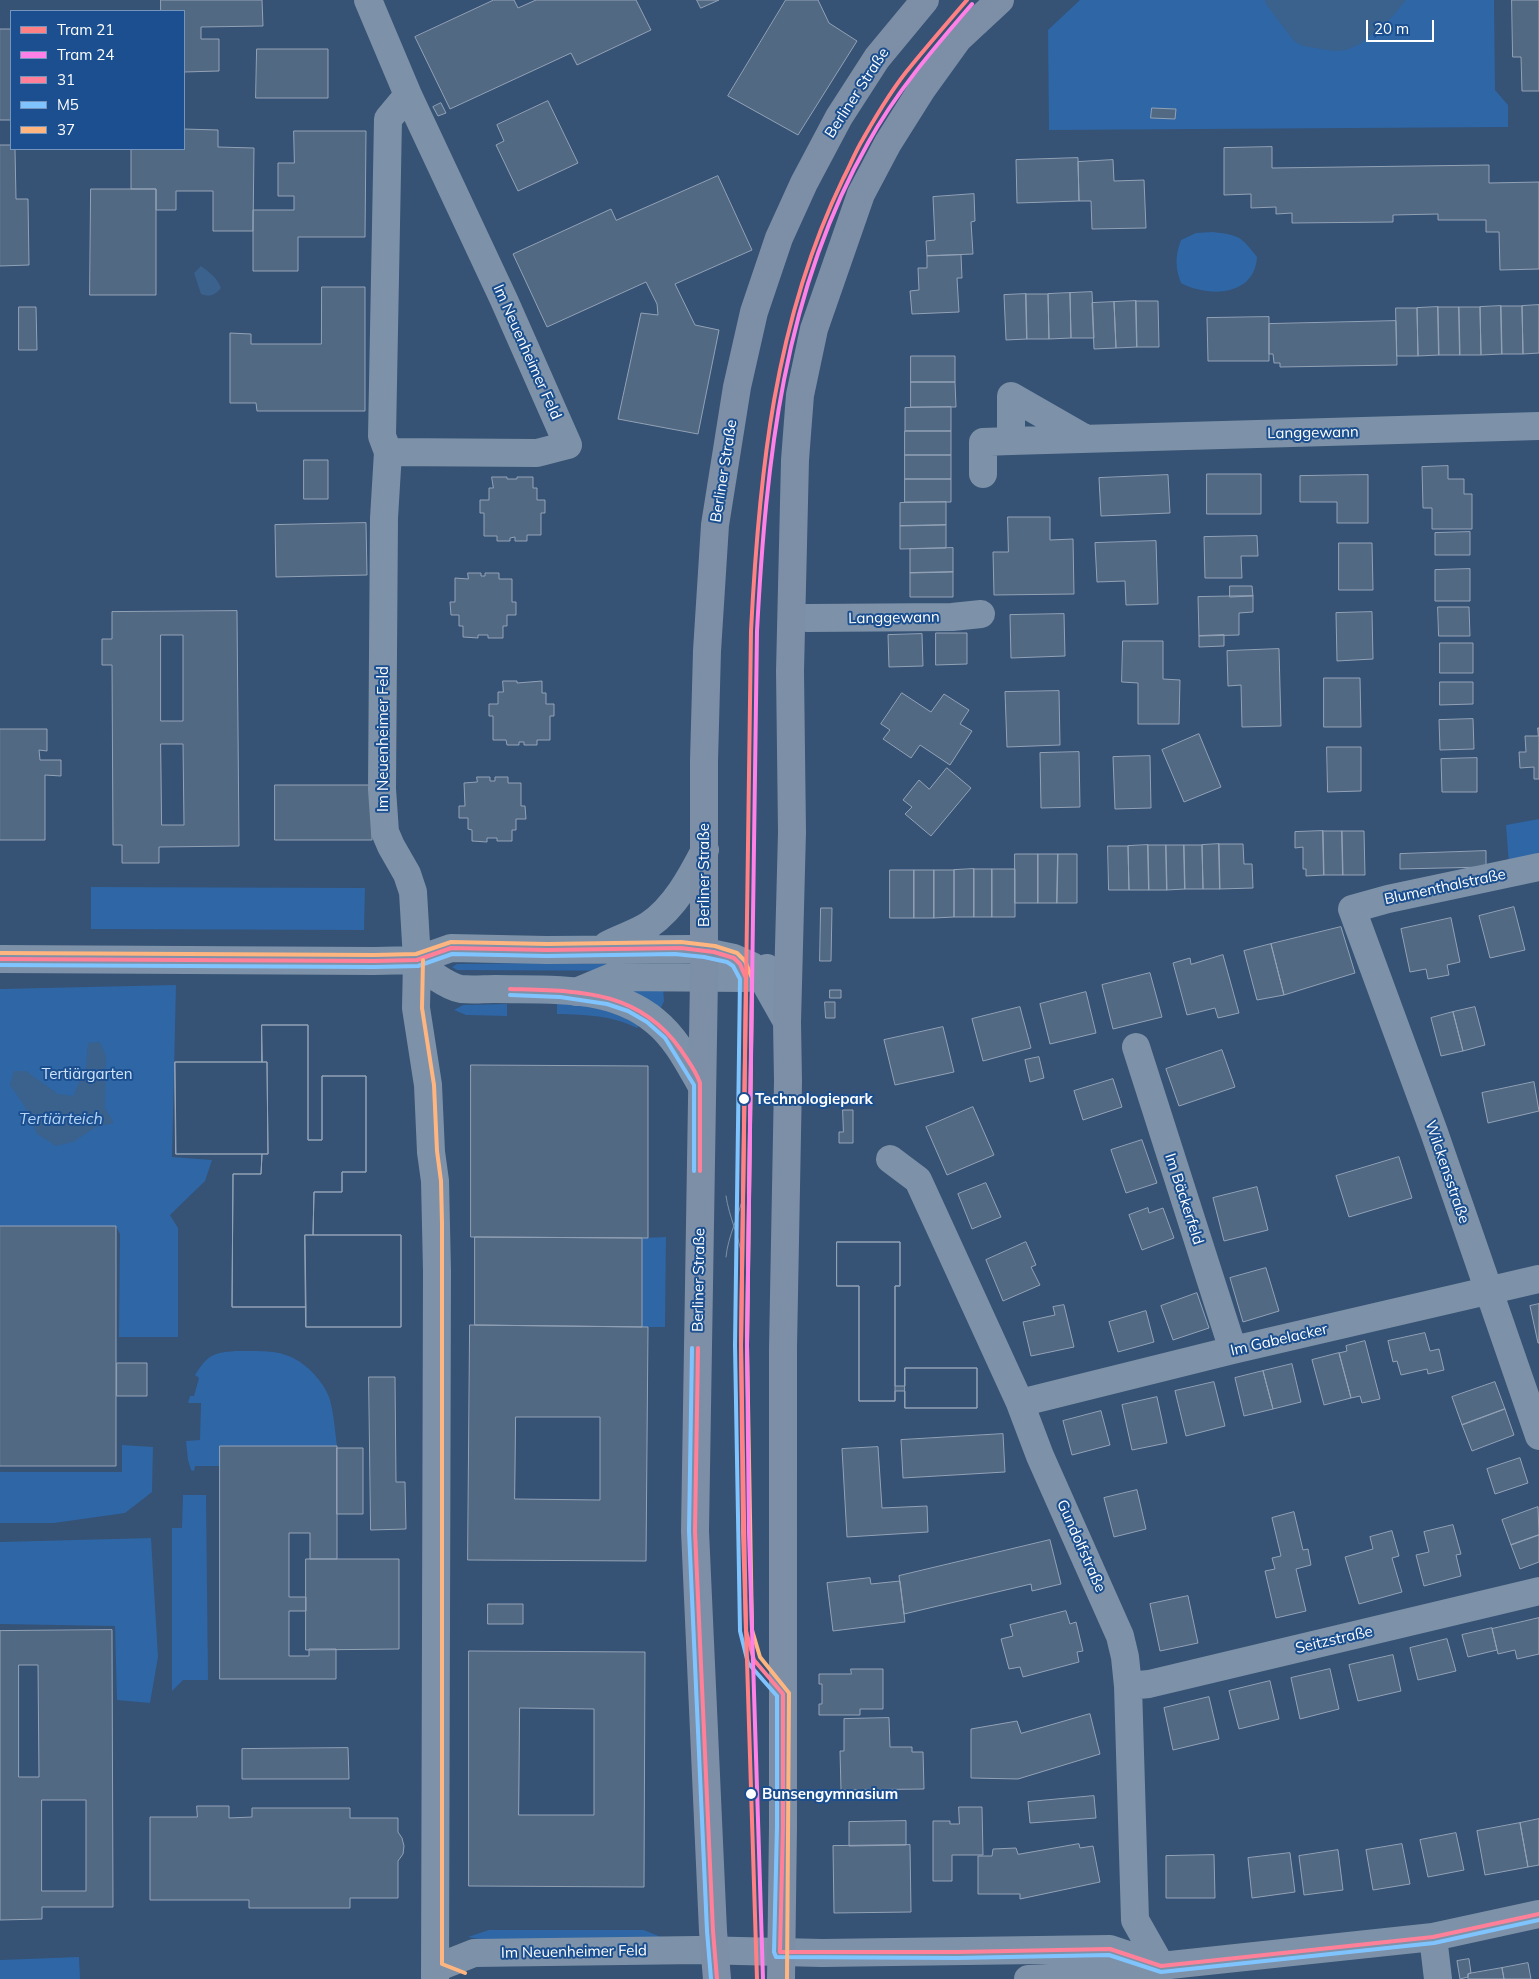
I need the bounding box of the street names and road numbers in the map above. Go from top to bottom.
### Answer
street label: Berliner Straße [821,45,893,141]
street label: Im Neuenheimer Feld [489,282,565,422]
street label: Berliner Straße [707,418,741,524]
street label: Langgewann [1267,423,1359,443]
street label: Langgewann [848,608,940,628]
street label: Im Neuenheimer Feld [374,666,392,812]
street label: Berliner Straße [695,823,713,927]
street label: Blumenthalstraße [1383,865,1507,909]
street label: Wilckensstraße [1421,1118,1473,1226]
street label: Im Bäckerfeld [1161,1151,1207,1247]
street label: Berliner Straße [689,1228,709,1332]
street label: Im Gabelacker [1229,1320,1329,1360]
street label: Gundolfstraße [1053,1497,1109,1595]
street label: Seitzstraße [1294,1622,1374,1658]
street label: Im Neuenheimer Feld [501,1942,647,1962]

